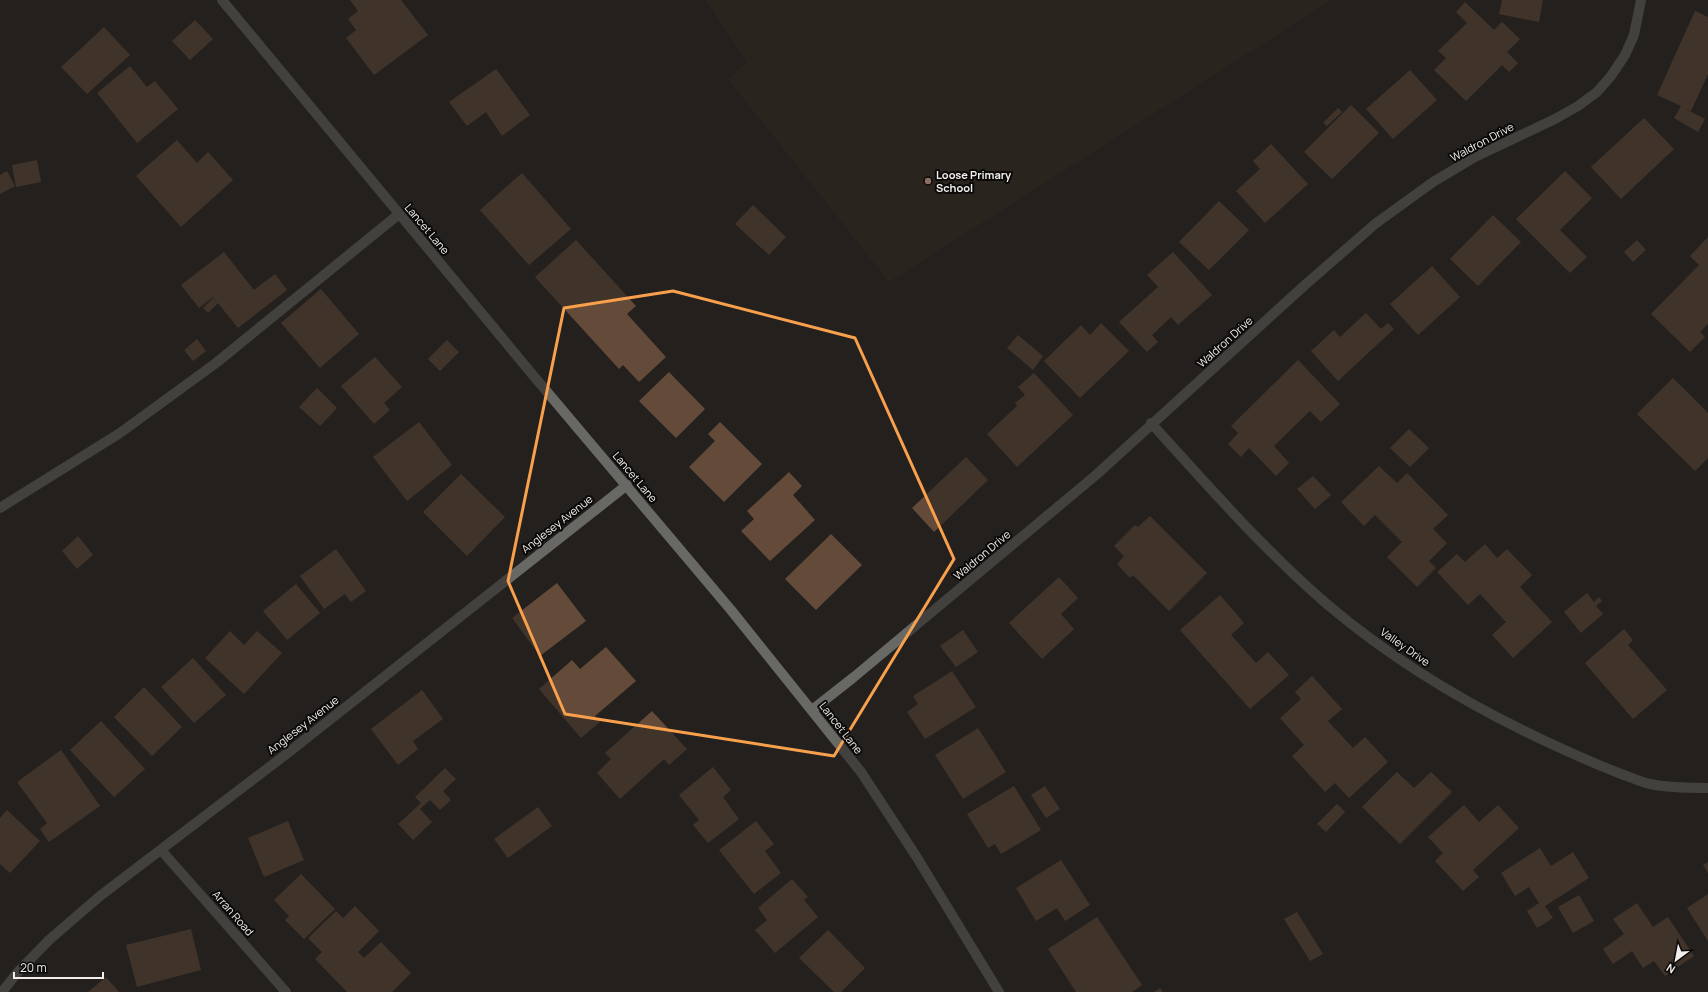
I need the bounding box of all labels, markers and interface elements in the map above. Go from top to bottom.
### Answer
street label: Waldron Drive [1447,118,1517,165]
place label: Loose Primary School [936,167,1012,195]
marker: Loose Primary School [923,176,933,186]
street label: Lancet Lane [402,200,453,258]
street label: Waldron Drive [1194,312,1256,371]
street label: Lancet Lane [610,448,661,506]
street label: Anglesey Avenue [518,491,596,556]
street label: Waldron Drive [950,526,1014,583]
street label: Valley Drive [1377,624,1434,670]
street label: Anglesey Avenue [264,692,342,757]
street label: Lancet Lane [816,699,867,757]
street label: Arran Road [209,887,257,939]
north arrow [1656,940,1696,980]
scale bar [14,954,103,980]
text: 20 m [20,959,47,976]
text: N [1663,960,1678,977]

